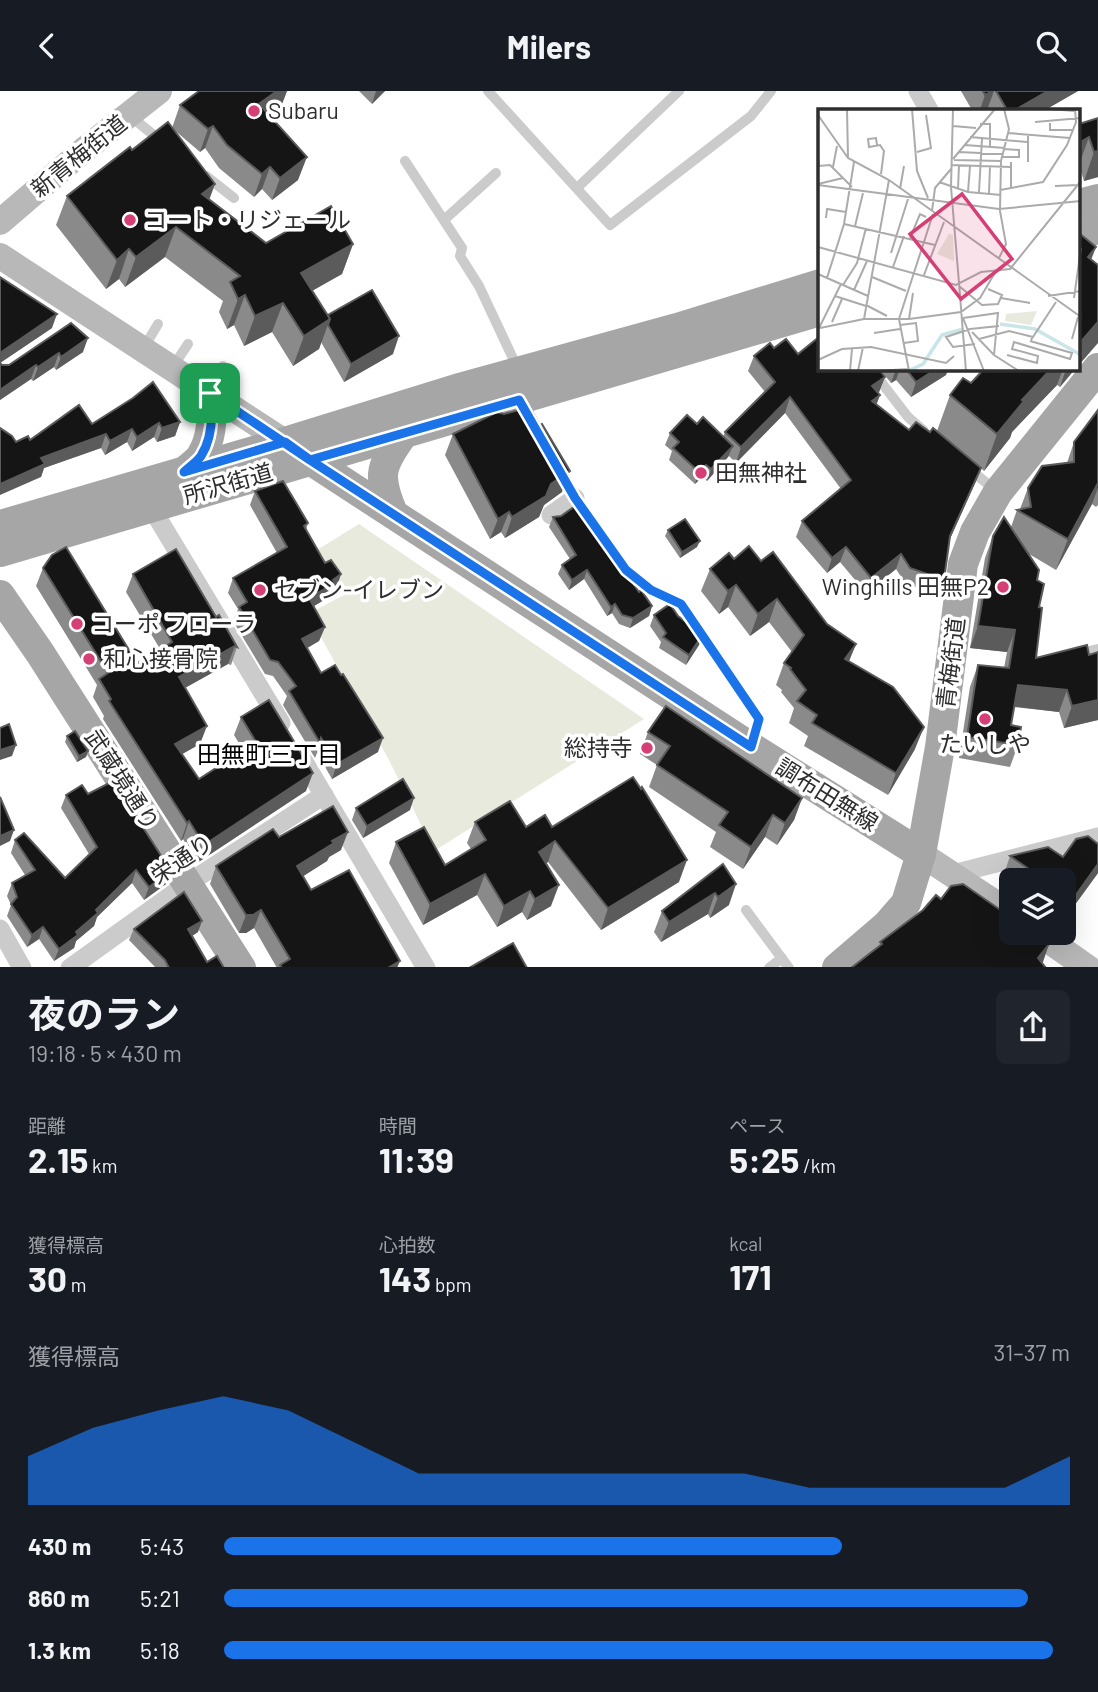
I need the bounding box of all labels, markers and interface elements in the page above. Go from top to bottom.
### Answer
icon: back [28,27,66,65]
text: Milers [507,27,591,65]
icon: search [1032,27,1070,65]
place label: Subaru [268,96,339,124]
marker: Subaru [246,103,262,119]
street label: 新青梅街道 [25,108,132,202]
inset map [818,109,1080,371]
place label: コート・リジェール [144,205,351,233]
marker: コート・リジェール [122,212,138,228]
pin [180,363,240,423]
icon: arrive [191,374,229,412]
street label: 所沢街道 [180,457,276,509]
place label: 田無神社 [715,458,807,486]
marker: 田無神社 [693,465,709,481]
place label: Winghills 田無P2 [822,572,989,600]
place label: セブン-イレブン [274,575,444,603]
marker: Winghills 田無P2 [995,579,1011,595]
marker: セブン-イレブン [252,582,268,598]
place label: コーポ フローラ [91,609,257,637]
marker: コーポ フローラ [69,616,85,632]
street label: 青梅街道 [931,616,970,710]
place label: 和心接骨院 [103,644,218,672]
marker: 和心接骨院 [81,651,97,667]
marker: たいしや [977,711,993,727]
street label: 武蔵境通り [80,724,166,835]
place label: たいしや [939,729,1031,757]
place label: 総持寺 [564,733,633,761]
district label: 田無町三丁目 [197,739,341,768]
marker: 総持寺 [639,740,655,756]
street label: 調布田無線 [771,752,884,836]
street label: 栄通り [145,827,218,889]
map controls [999,868,1076,945]
button: layers [999,868,1076,945]
text: 夜のラン [28,990,180,1036]
button: share [996,990,1070,1064]
text: 19:18 · 5 × 430 m [28,1039,182,1067]
text: 距離 [28,1114,66,1137]
text: 時間 [379,1114,417,1137]
text: ペース [729,1114,785,1137]
text: 2.15 [28,1138,88,1180]
text: 11:39 [379,1138,454,1180]
text: 5:25 [729,1138,799,1180]
text: km [88,1154,117,1177]
text: /km [799,1154,836,1177]
text: kcal [729,1232,762,1255]
text: 獲得標高 [28,1233,104,1256]
text: 心拍数 [379,1233,436,1256]
text: 171 [729,1255,772,1297]
text: 30 [28,1257,67,1299]
text: 143 [379,1257,431,1299]
text: m [67,1273,86,1296]
text: bpm [431,1273,472,1296]
text: 31–37 m [994,1338,1070,1366]
text: 獲得標高 [28,1342,120,1370]
text: 430 m [28,1532,91,1560]
text: 5:43 [140,1532,184,1560]
text: 860 m [28,1584,90,1612]
text: 5:21 [140,1584,180,1612]
text: 1.3 km [28,1636,91,1664]
text: 5:18 [140,1636,180,1664]

